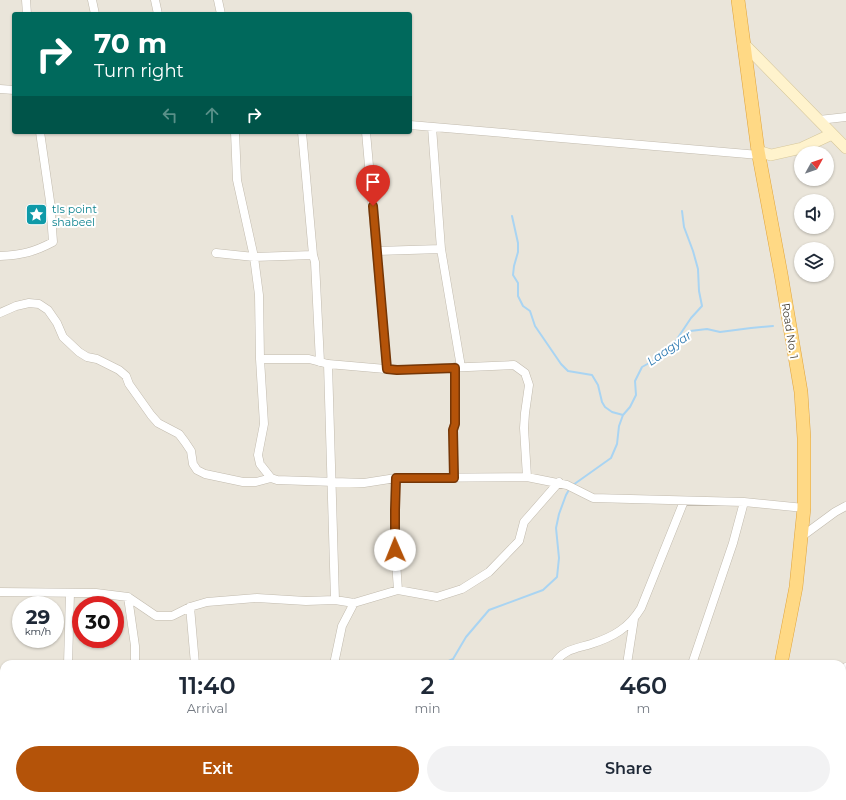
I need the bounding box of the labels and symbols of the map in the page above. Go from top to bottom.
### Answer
north arrow [794,146,834,186]
pin [356,165,390,206]
place icon: tls point shabeel [24,202,50,228]
place label: tls point shabeel [52,202,97,229]
street label: Road No. 1 [779,302,801,360]
water label: Laagyar [644,327,694,369]
position arrow [374,529,416,571]
speed limit sign: 30 [72,596,124,648]

